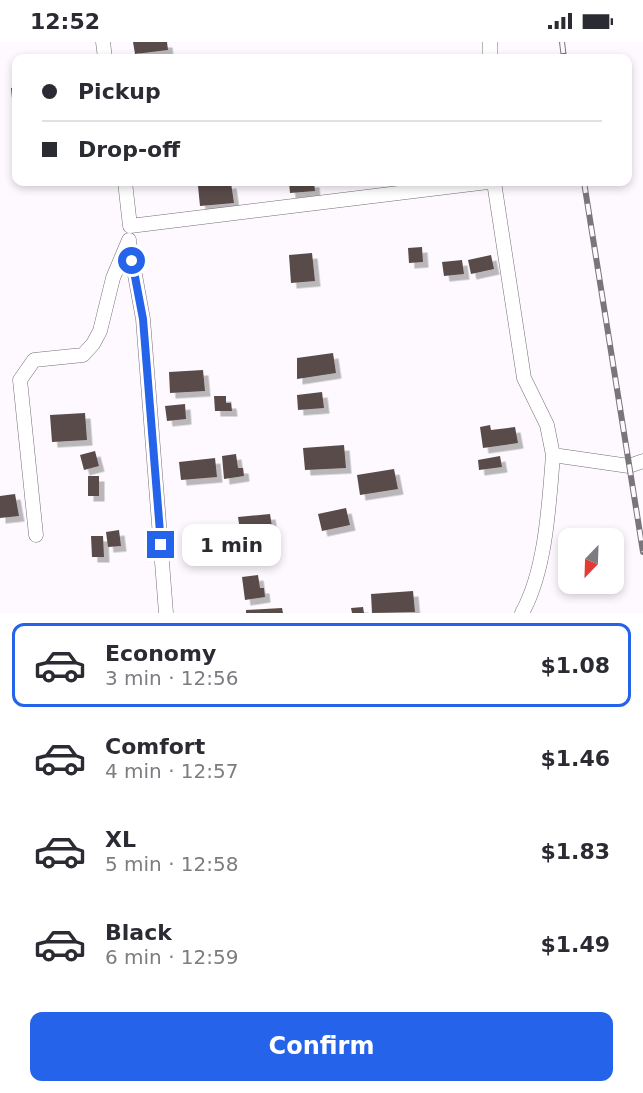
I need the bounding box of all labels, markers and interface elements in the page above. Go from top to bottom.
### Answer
text: 12:52 [30,9,100,34]
text: Pickup [78,79,161,104]
text: Drop-off [78,137,180,162]
route start [118,247,145,274]
callout: 1 min [182,524,281,566]
north arrow [558,528,624,594]
map controls [558,528,624,594]
route end [147,531,174,558]
text: 1 min [200,533,263,557]
icon: car [33,638,87,692]
text: Economy [105,641,216,666]
text: $1.08 [540,653,610,678]
text: 3 min · 12:56 [105,666,239,690]
icon: car [33,731,87,785]
text: Comfort [105,734,205,759]
text: $1.46 [540,746,610,771]
text: 4 min · 12:57 [105,759,239,783]
icon: car [33,824,87,878]
text: XL [105,827,136,852]
text: $1.83 [540,839,610,864]
text: 5 min · 12:58 [105,852,239,876]
icon: car [33,917,87,971]
text: Black [105,920,172,945]
text: $1.49 [540,932,610,957]
text: 6 min · 12:59 [105,945,239,969]
button: Confirm [30,1012,613,1081]

